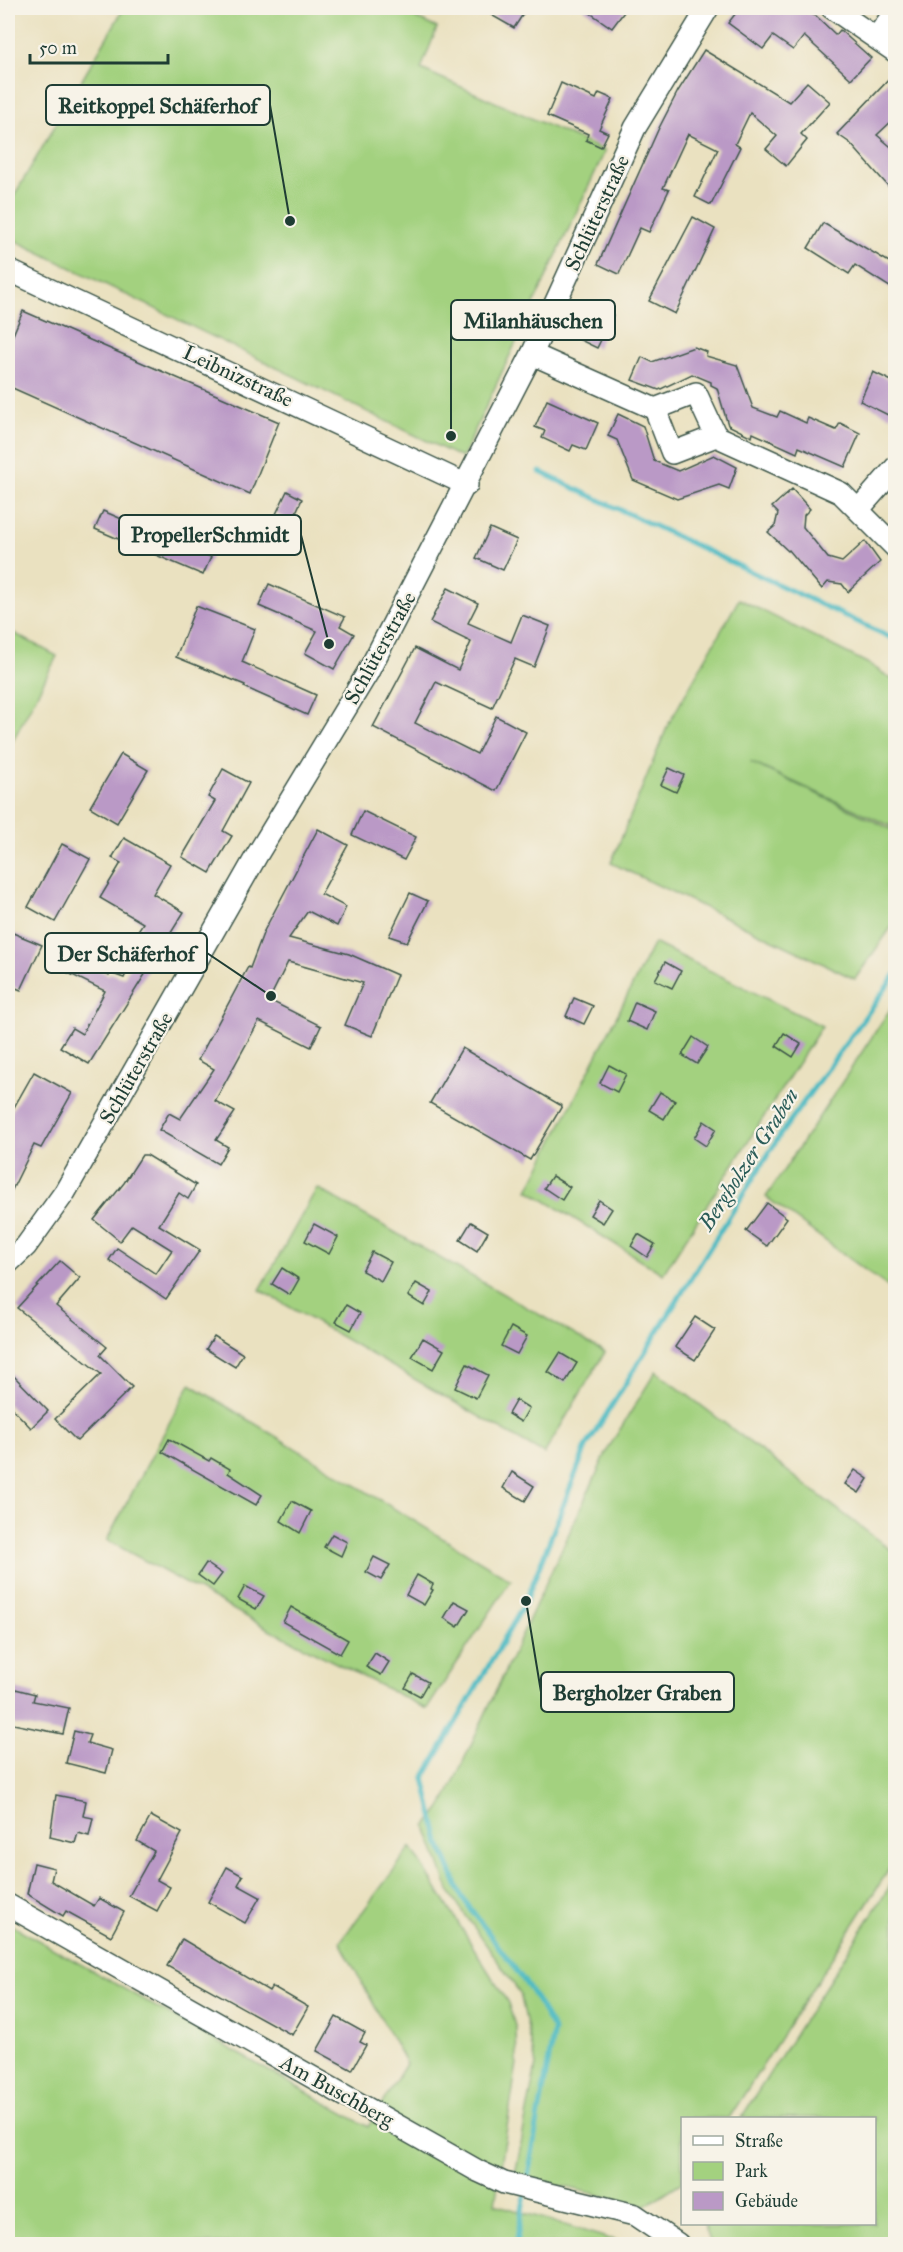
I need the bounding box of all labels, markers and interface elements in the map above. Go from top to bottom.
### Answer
scale bar [30,27,168,65]
text: 50 m [39,37,77,59]
callout: Reitkoppel Schäferhof [46,85,270,125]
text: Reitkoppel Schäferhof [58,92,262,119]
street label: Schlüterstraße [559,151,635,275]
callout: Milanhäuschen [451,300,615,340]
text: Milanhäuschen [463,307,603,334]
street label: Leibnizstraße [179,339,297,413]
callout: PropellerSchmidt [119,515,301,555]
text: PropellerSchmidt [131,521,290,548]
street label: Schlüterstraße [338,587,422,709]
callout: Der Schäferhof [45,933,207,973]
text: Der Schäferhof [57,940,199,967]
street label: Schlüterstraße [94,1007,179,1129]
water label: Bergholzer Graben [692,1083,805,1236]
callout: Bergholzer Graben [541,1672,734,1712]
text: Bergholzer Graben [552,1679,722,1706]
street label: Am Buschberg [275,2049,399,2133]
legend [681,2117,876,2225]
text: Straße [735,2130,783,2152]
text: Park [735,2160,768,2182]
text: Gebäude [735,2190,798,2212]

